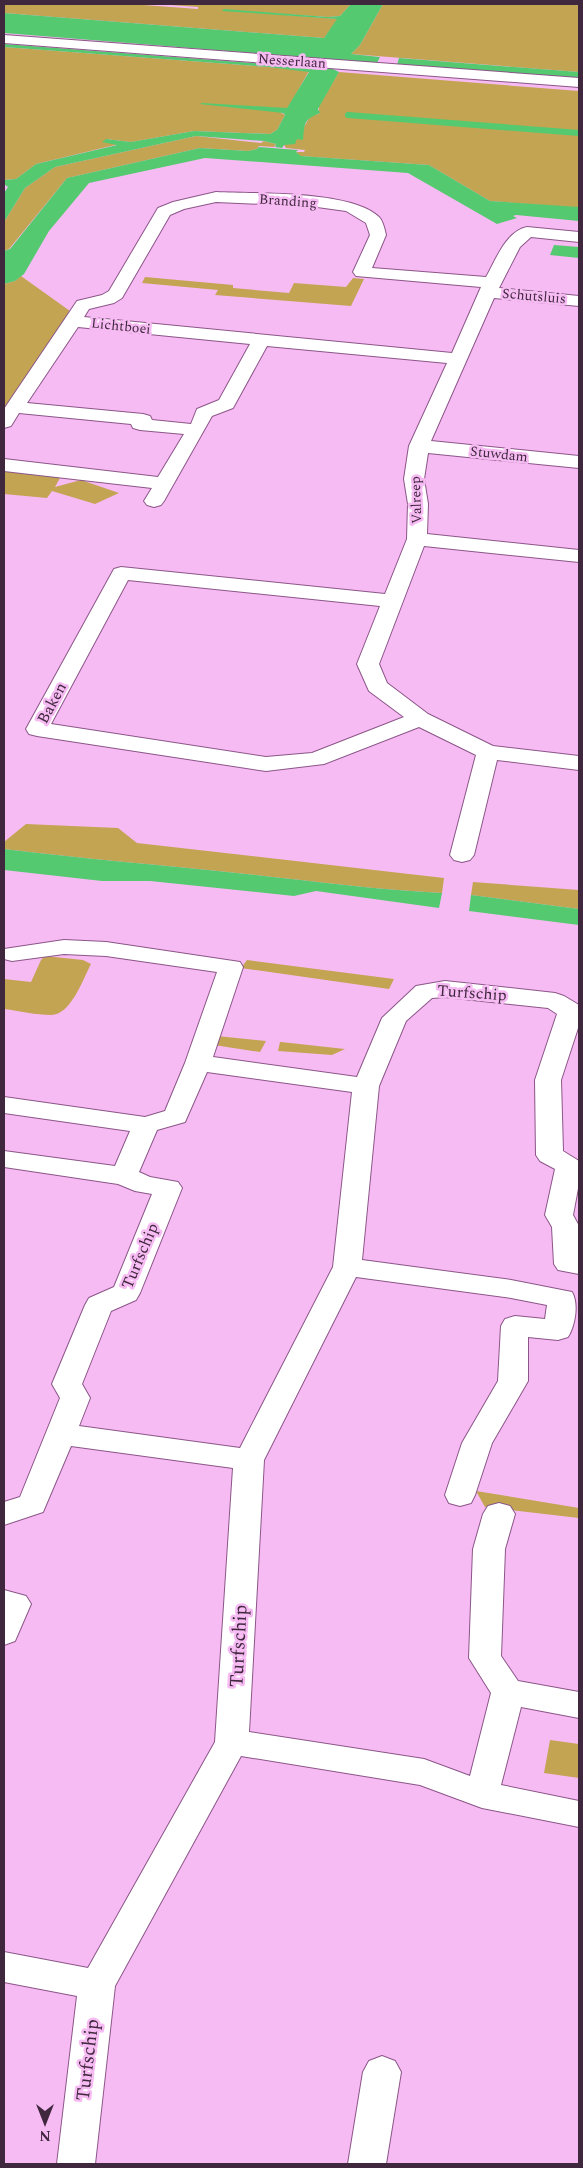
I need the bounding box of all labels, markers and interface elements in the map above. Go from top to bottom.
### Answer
street label: Nesserlaan [257,48,327,74]
street label: Branding [258,189,318,213]
street label: Schutsluis [501,283,567,309]
street label: Lichtboei [90,312,152,340]
street label: Stuwdam [469,441,529,467]
street label: Valreep [405,476,427,524]
street label: Baken [31,678,73,728]
street label: Turfschip [437,979,507,1007]
street label: Turfschip [115,1219,165,1293]
street label: Turfschip [222,1604,256,1688]
street label: Turfschip [69,2017,107,2103]
north arrow [20,2098,70,2148]
text: N [39,2125,51,2146]

